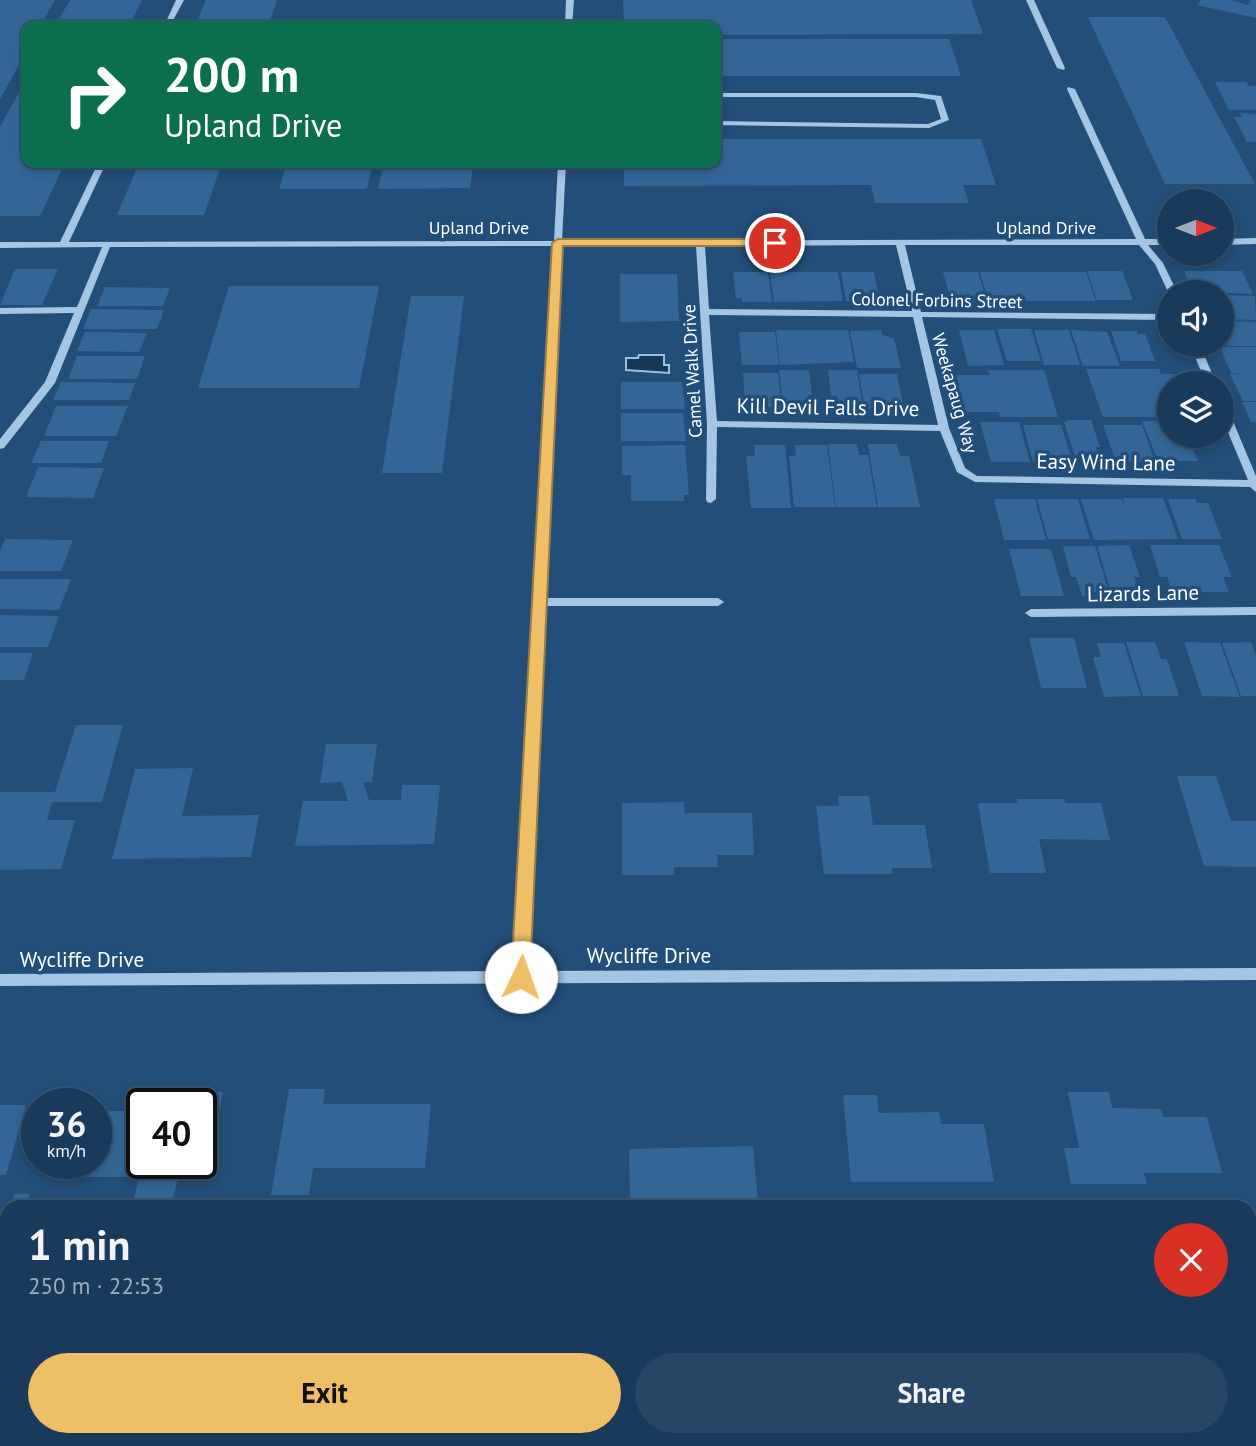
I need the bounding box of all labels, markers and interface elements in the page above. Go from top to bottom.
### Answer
text: 200 m [164,42,299,106]
icon: right [49,49,140,140]
text: Upland Drive [164,104,342,146]
north arrow [1157,189,1234,266]
map controls [1157,189,1234,448]
pin [745,213,805,273]
street label: Upland Drive [429,216,529,239]
street label: Upland Drive [996,216,1096,239]
icon: arrive [756,224,794,262]
button: sound [1157,280,1234,357]
street label: Colonel Forbins Street [851,287,1023,313]
street label: Camel Walk Drive [677,304,707,438]
street label: Weekapaug Way [927,330,983,456]
button: layers [1157,371,1234,448]
street label: Kill Devil Falls Drive [736,392,920,422]
street label: Easy Wind Lane [1036,447,1176,477]
street label: Lizards Lane [1087,579,1199,607]
position arrow [484,940,558,1014]
street label: Wycliffe Drive [587,942,711,969]
street label: Wycliffe Drive [20,946,144,973]
speed limit sign: 40 [126,1088,217,1179]
text: 36 [47,1101,86,1147]
text: km/h [47,1139,86,1162]
text: 1 min [28,1217,130,1272]
button: close [1154,1223,1228,1297]
text: 250 m · 22:53 [28,1271,164,1300]
button: Exit [28,1353,621,1433]
button: Share [635,1353,1228,1433]

